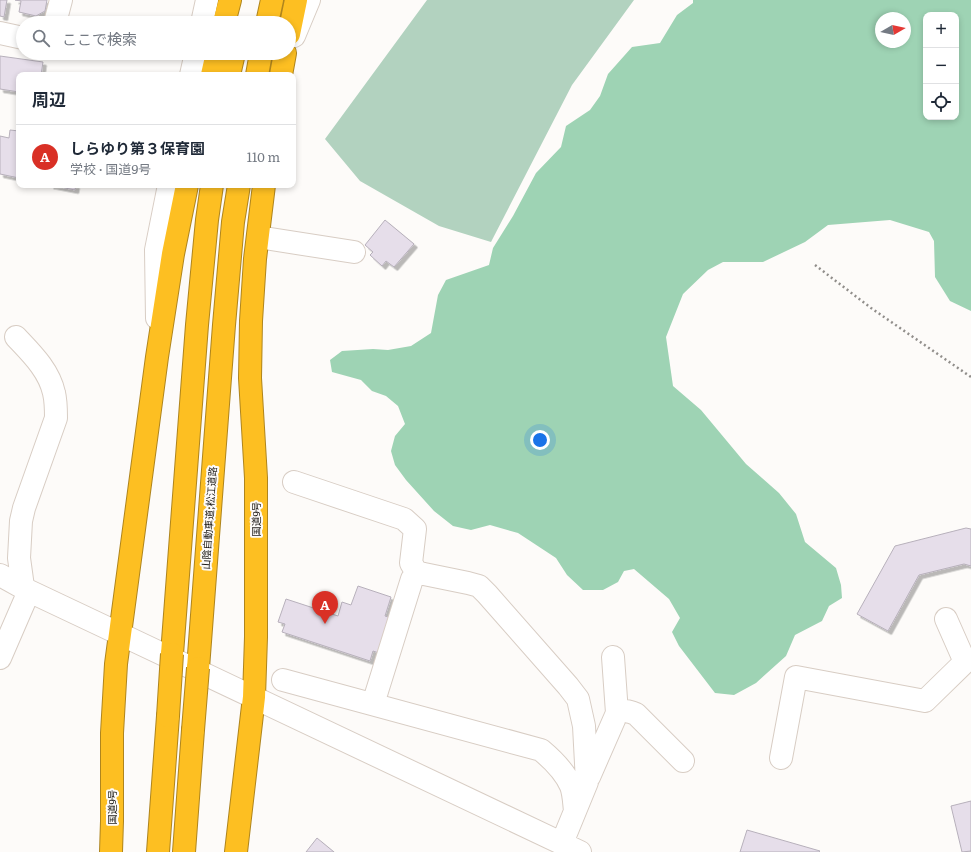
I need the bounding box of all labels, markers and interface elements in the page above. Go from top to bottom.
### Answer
north arrow [875,12,911,48]
map controls [923,12,959,120]
button: + [923,12,959,48]
search box [16,16,296,60]
icon: search [30,27,52,49]
text: ここで検索 [62,27,137,50]
button: − [923,48,959,84]
button: locate [923,84,959,120]
text: 周辺 [32,86,66,111]
text: しらゆり第３保育園 [70,136,205,159]
text: A [40,147,50,166]
text: 110 m [247,147,280,166]
text: 学校 · 国道9号 [70,159,151,178]
your location [530,430,550,450]
street label: 山陰自動車道;松江道路 [197,466,220,570]
street label: 国道9号 [248,501,263,537]
pin: A [312,591,338,624]
street label: 国道9号 [104,789,119,825]

